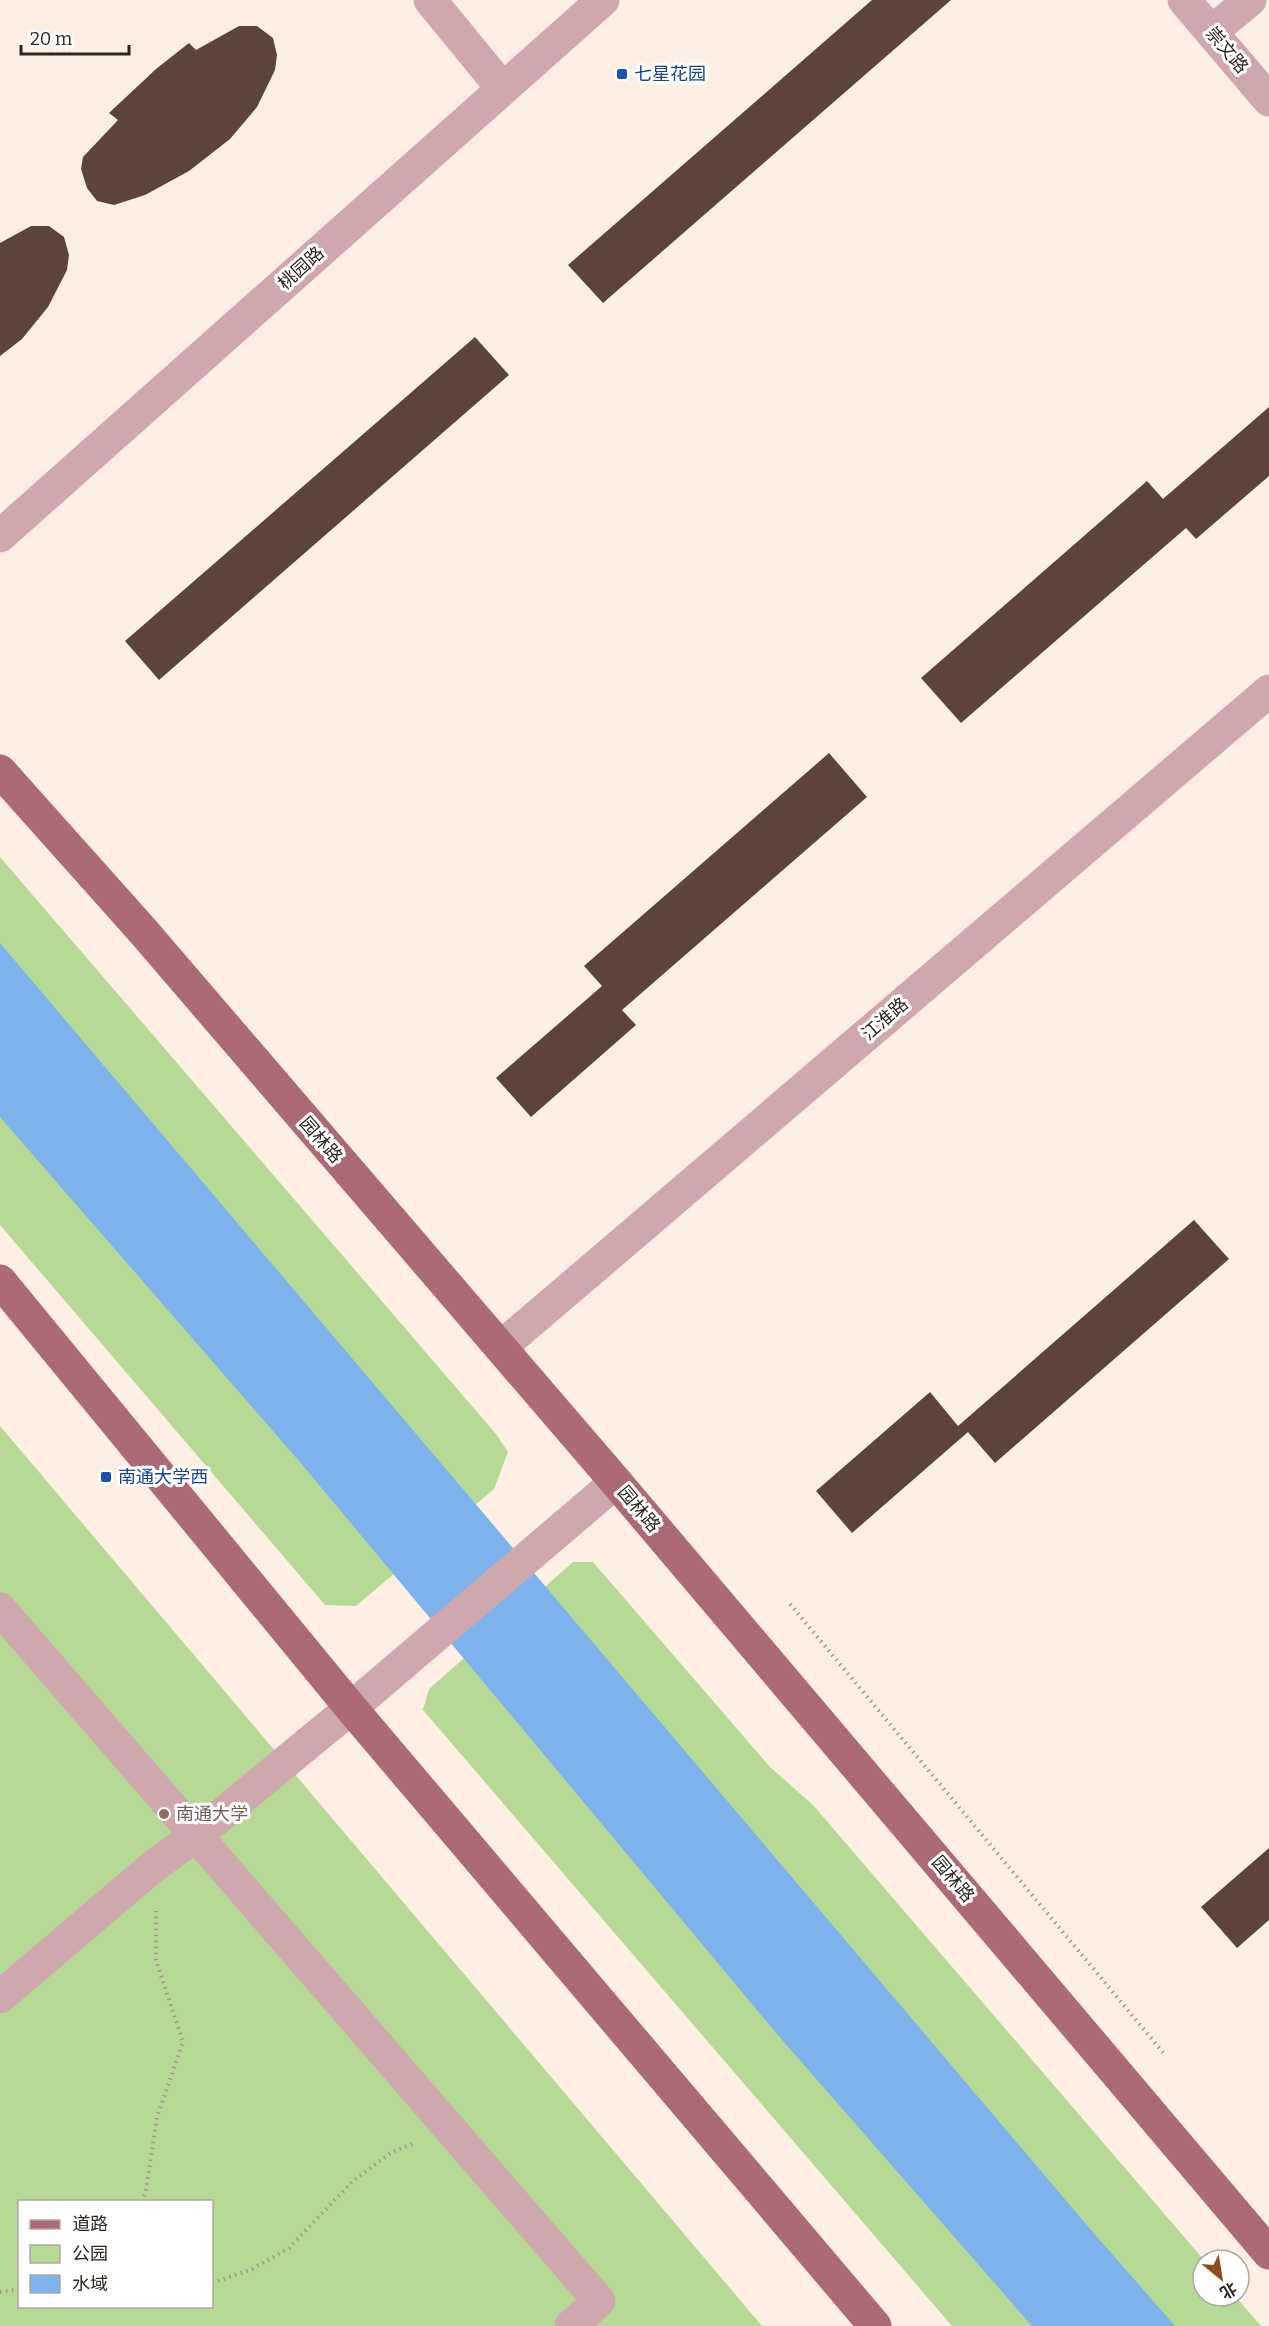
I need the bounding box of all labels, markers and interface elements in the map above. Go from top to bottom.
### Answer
scale bar [21,18,129,56]
street label: 崇文路 [1201,22,1253,78]
text: 20 m [30,28,72,50]
place label: 七星花园 [634,63,706,85]
marker: 七星花园 [615,67,629,81]
street label: 桃园路 [274,242,328,294]
street label: 江淮路 [857,993,913,1045]
street label: 园林路 [295,1112,347,1168]
place label: 南通大学西 [118,1466,208,1488]
marker: 南通大学西 [99,1470,113,1484]
street label: 园林路 [613,1481,665,1537]
place label: 南通大学 [176,1803,248,1825]
marker: 南通大学 [157,1807,171,1821]
street label: 园林路 [927,1851,979,1907]
legend [18,2200,213,2308]
text: 道路 [72,2213,108,2235]
text: 公园 [72,2243,108,2265]
north arrow [1191,2248,1251,2308]
text: 水域 [72,2273,108,2295]
text: 北 [1217,2278,1240,2303]

